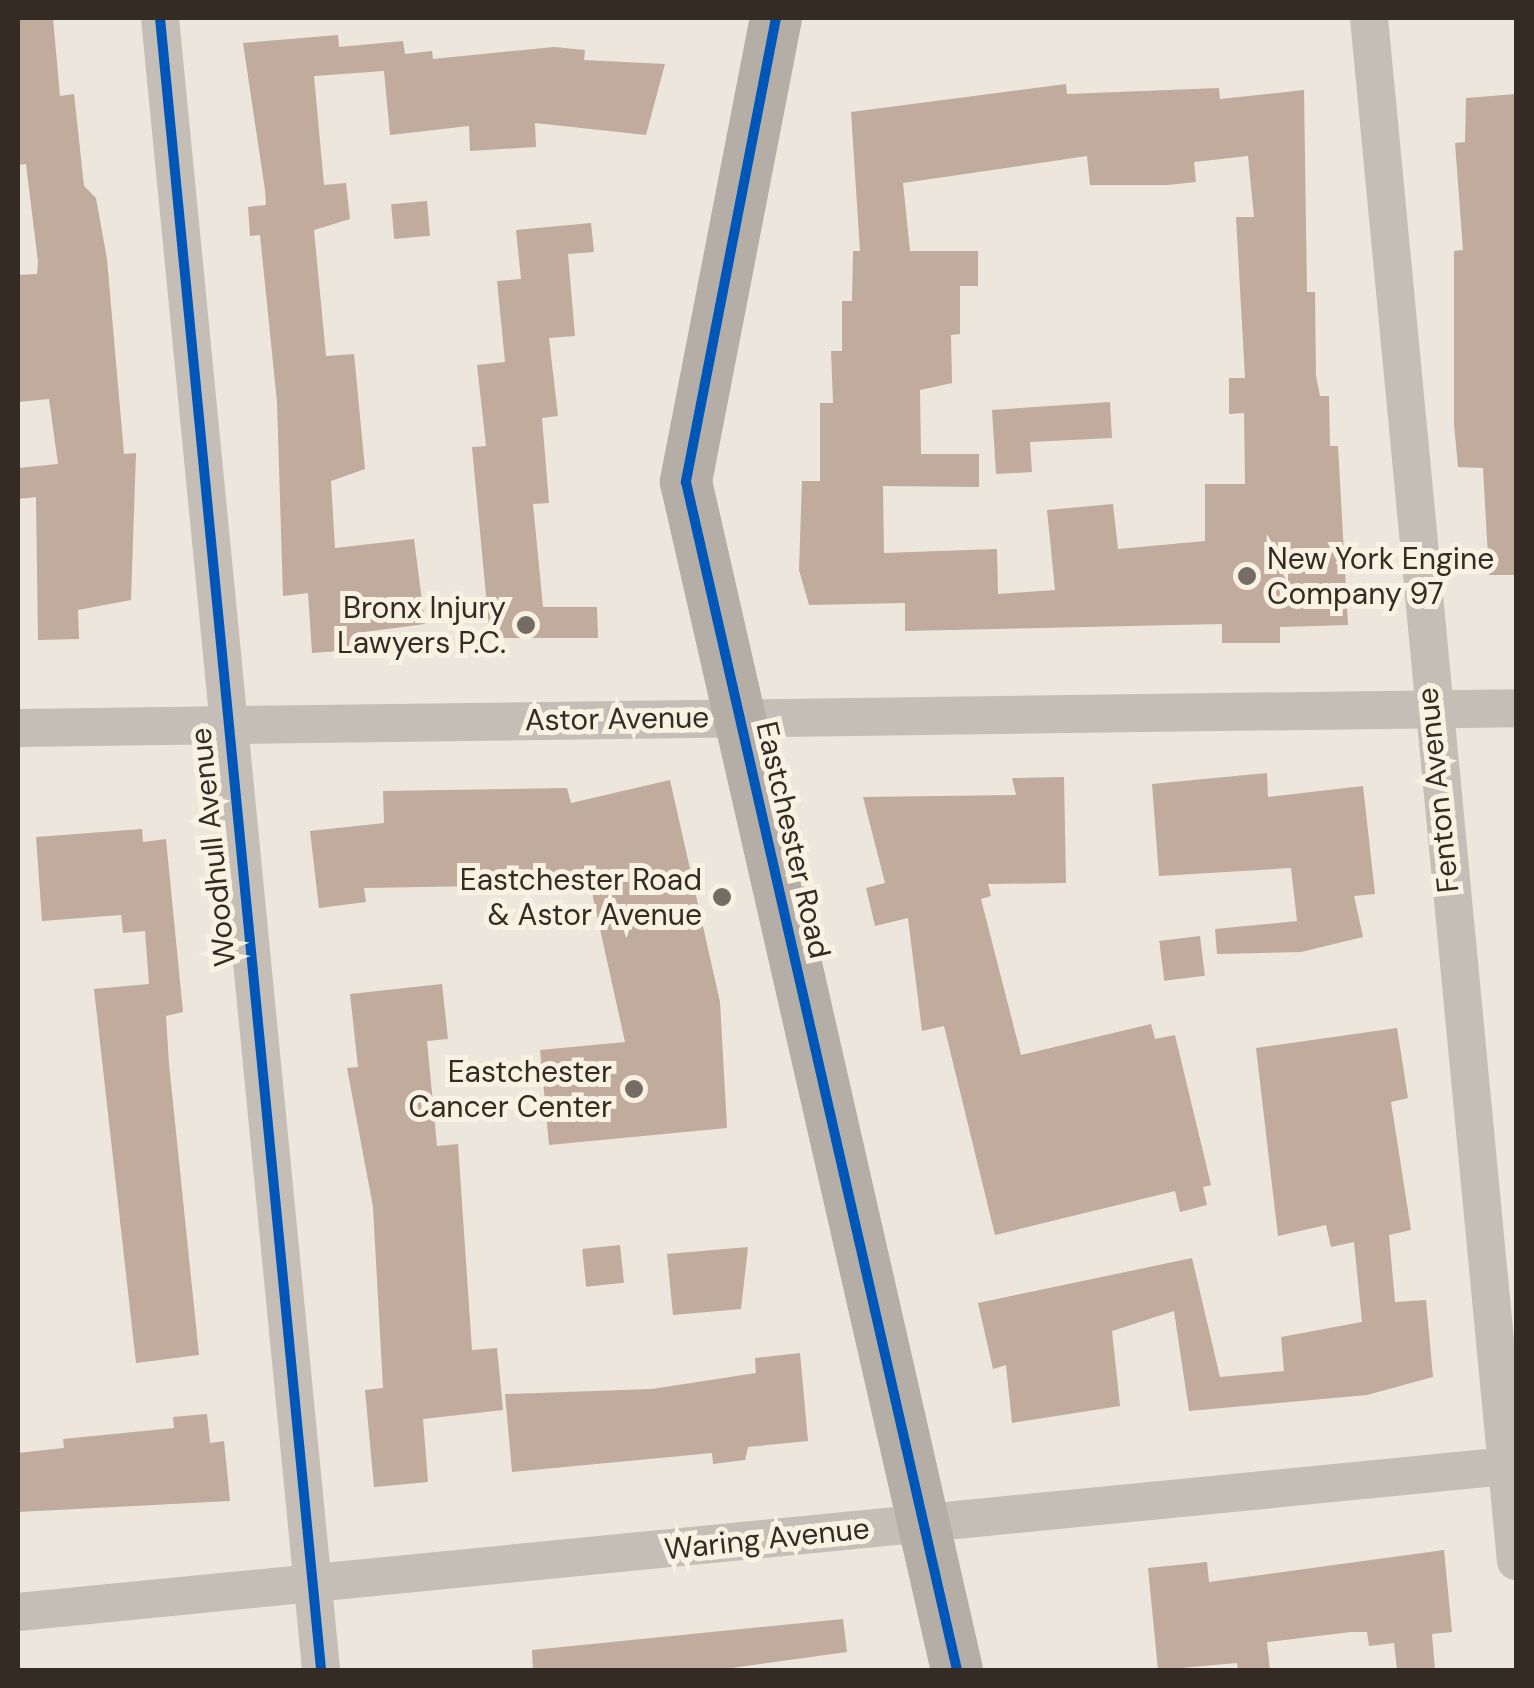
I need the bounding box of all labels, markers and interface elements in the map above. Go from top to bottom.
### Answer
place label: New York Engine Company 97 [1267,541,1494,612]
marker: New York Engine Company 97 [1236,565,1258,587]
place label: Bronx Injury Lawyers P.C. [337,590,506,660]
marker: Bronx Injury Lawyers P.C. [515,614,537,636]
street label: Fenton Avenue [1409,686,1467,894]
street label: Astor Avenue [524,699,710,739]
street label: Eastchester Road [748,718,838,962]
street label: Woodhull Avenue [183,726,243,968]
place label: Eastchester Road & Astor Avenue [460,862,702,932]
marker: Eastchester Road & Astor Avenue [711,886,733,908]
place label: Eastchester Cancer Center [408,1054,612,1124]
marker: Eastchester Cancer Center [621,1076,647,1102]
street label: Waring Avenue [663,1510,871,1568]

